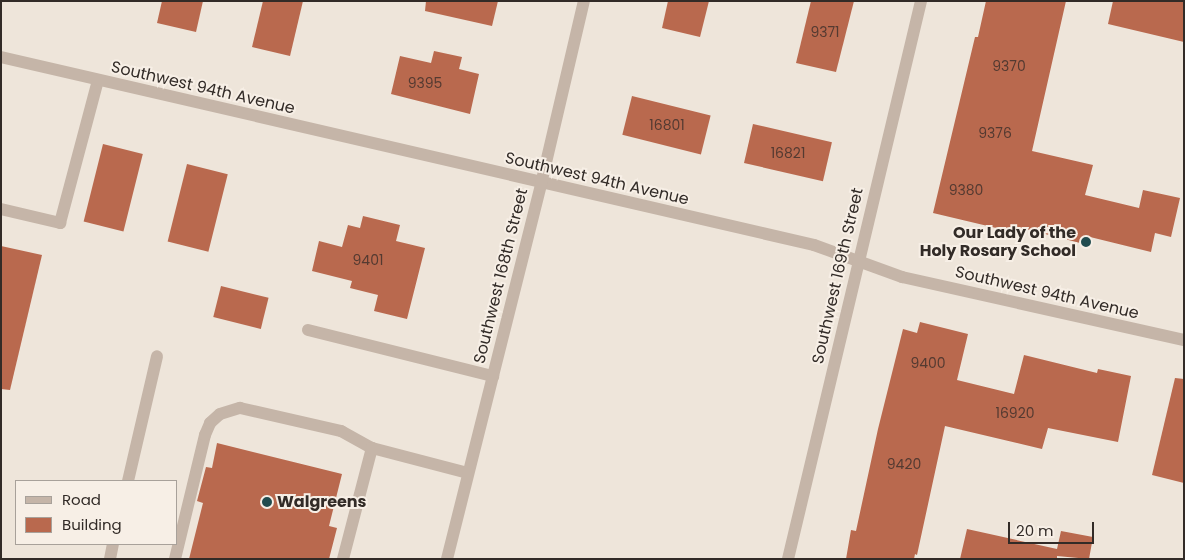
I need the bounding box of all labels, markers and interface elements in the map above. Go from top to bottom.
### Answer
house number: 9371 [810,24,840,40]
street label: Southwest 94th Avenue [109,58,297,118]
house number: 9370 [992,58,1026,74]
house number: 9395 [408,75,442,91]
house number: 16801 [649,117,685,133]
house number: 9376 [978,125,1012,141]
house number: 16821 [771,145,805,161]
street label: Southwest 94th Avenue [503,149,691,209]
house number: 9380 [949,182,983,198]
street label: Southwest 168th Street [470,186,532,366]
street label: Southwest 169th Street [808,186,868,366]
place label: Our Lady of the Holy Rosary School [920,223,1076,261]
marker: Our Lady of the Holy Rosary School [1080,236,1092,248]
house number: 9401 [353,252,383,268]
street label: Southwest 94th Avenue [953,263,1141,323]
house number: 9400 [910,355,946,371]
house number: 16920 [995,405,1035,421]
house number: 9420 [887,456,921,472]
legend [15,480,178,545]
text: Road [62,489,101,510]
place label: Walgreens [277,492,367,512]
marker: Walgreens [261,496,273,508]
scale bar [1010,512,1096,544]
text: Building [62,514,122,535]
text: 20 m [1016,520,1054,541]

